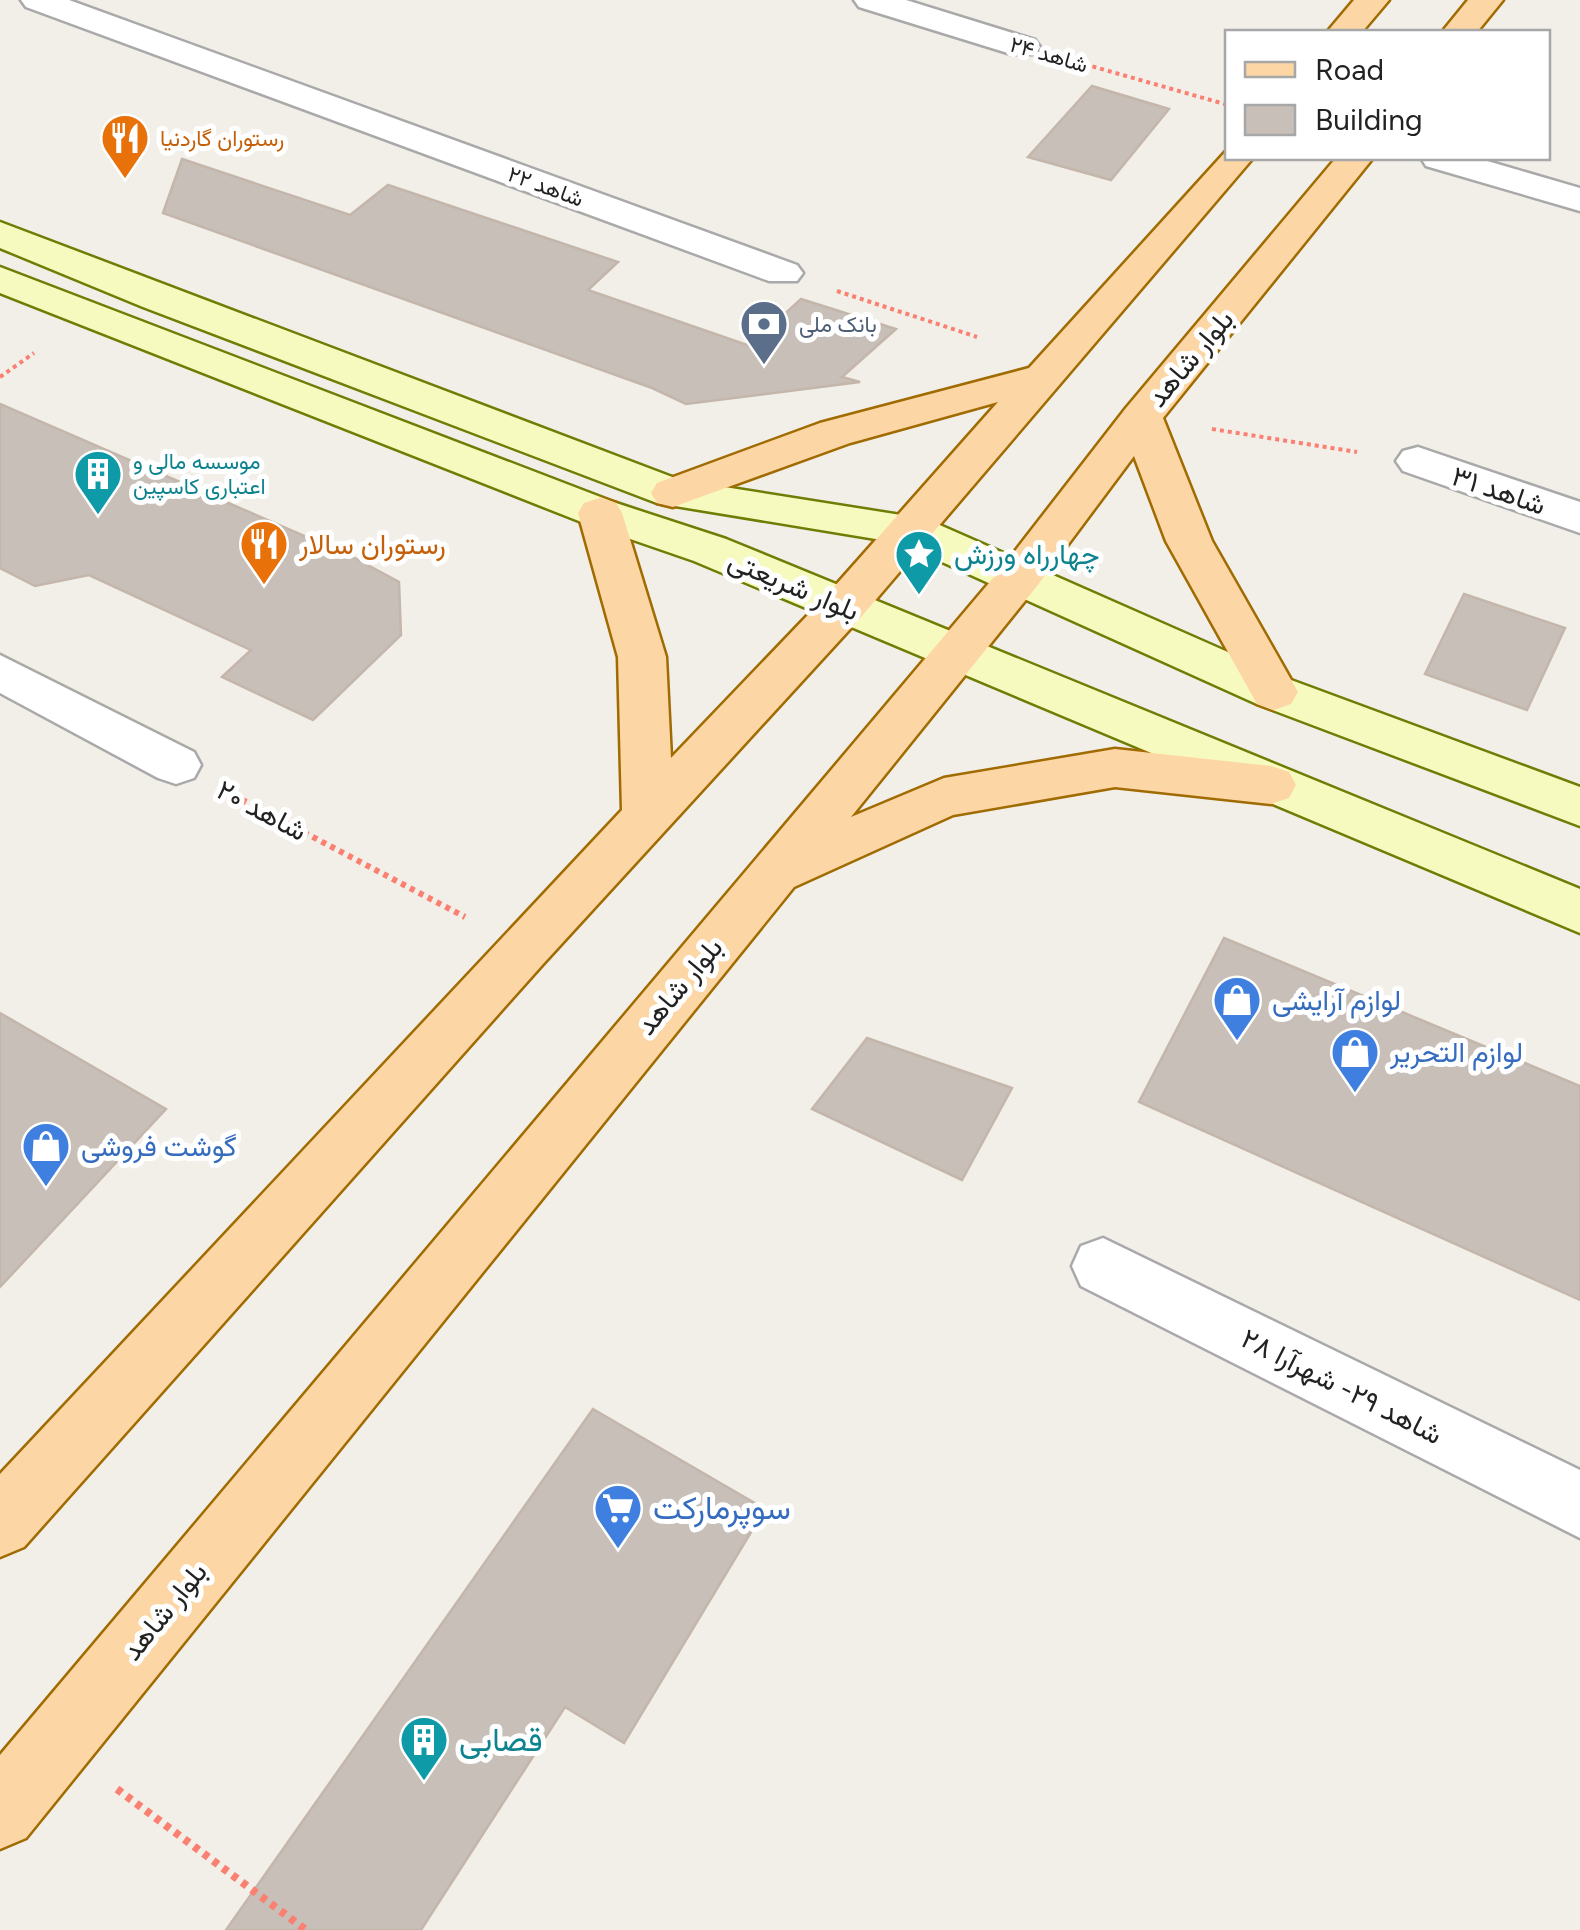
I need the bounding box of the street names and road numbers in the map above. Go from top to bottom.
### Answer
street label: شاهد ۲۴ [1007,31,1091,78]
street label: شاهد ۲۲ [504,160,587,213]
street label: بلوار شاهد [1140,302,1241,414]
street label: شاهد ۳۱ [1448,458,1550,522]
street label: بلوار شریعتی [723,542,864,629]
street label: شاهد ۲۰ [211,772,313,848]
street label: بلوار شاهد [629,930,730,1042]
street label: شاهد ۲۹- شهرآرا ۲۸ [1235,1321,1448,1452]
street label: بلوار شاهد [114,1555,215,1668]

